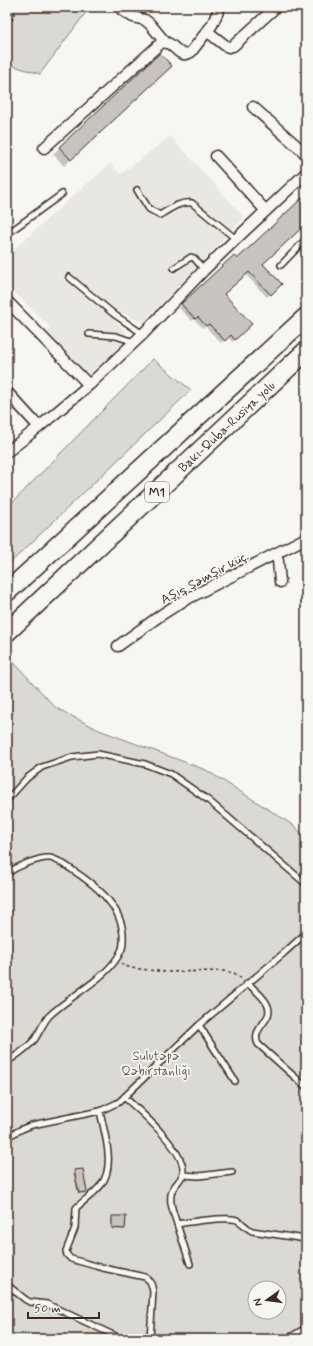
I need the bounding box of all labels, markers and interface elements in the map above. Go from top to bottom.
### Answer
street label: Bakı-Quba-Rusiya yolu [175,377,279,476]
road number: M1 [145,482,169,502]
street label: Aşıq Şəmşir küç. [158,548,252,609]
park label: Sulutəpə Qəbirstanlığı [121,1048,191,1080]
north arrow [247,1280,287,1320]
scale bar [28,1294,99,1320]
text: N [251,1297,266,1307]
text: 50 m [34,1301,61,1317]

